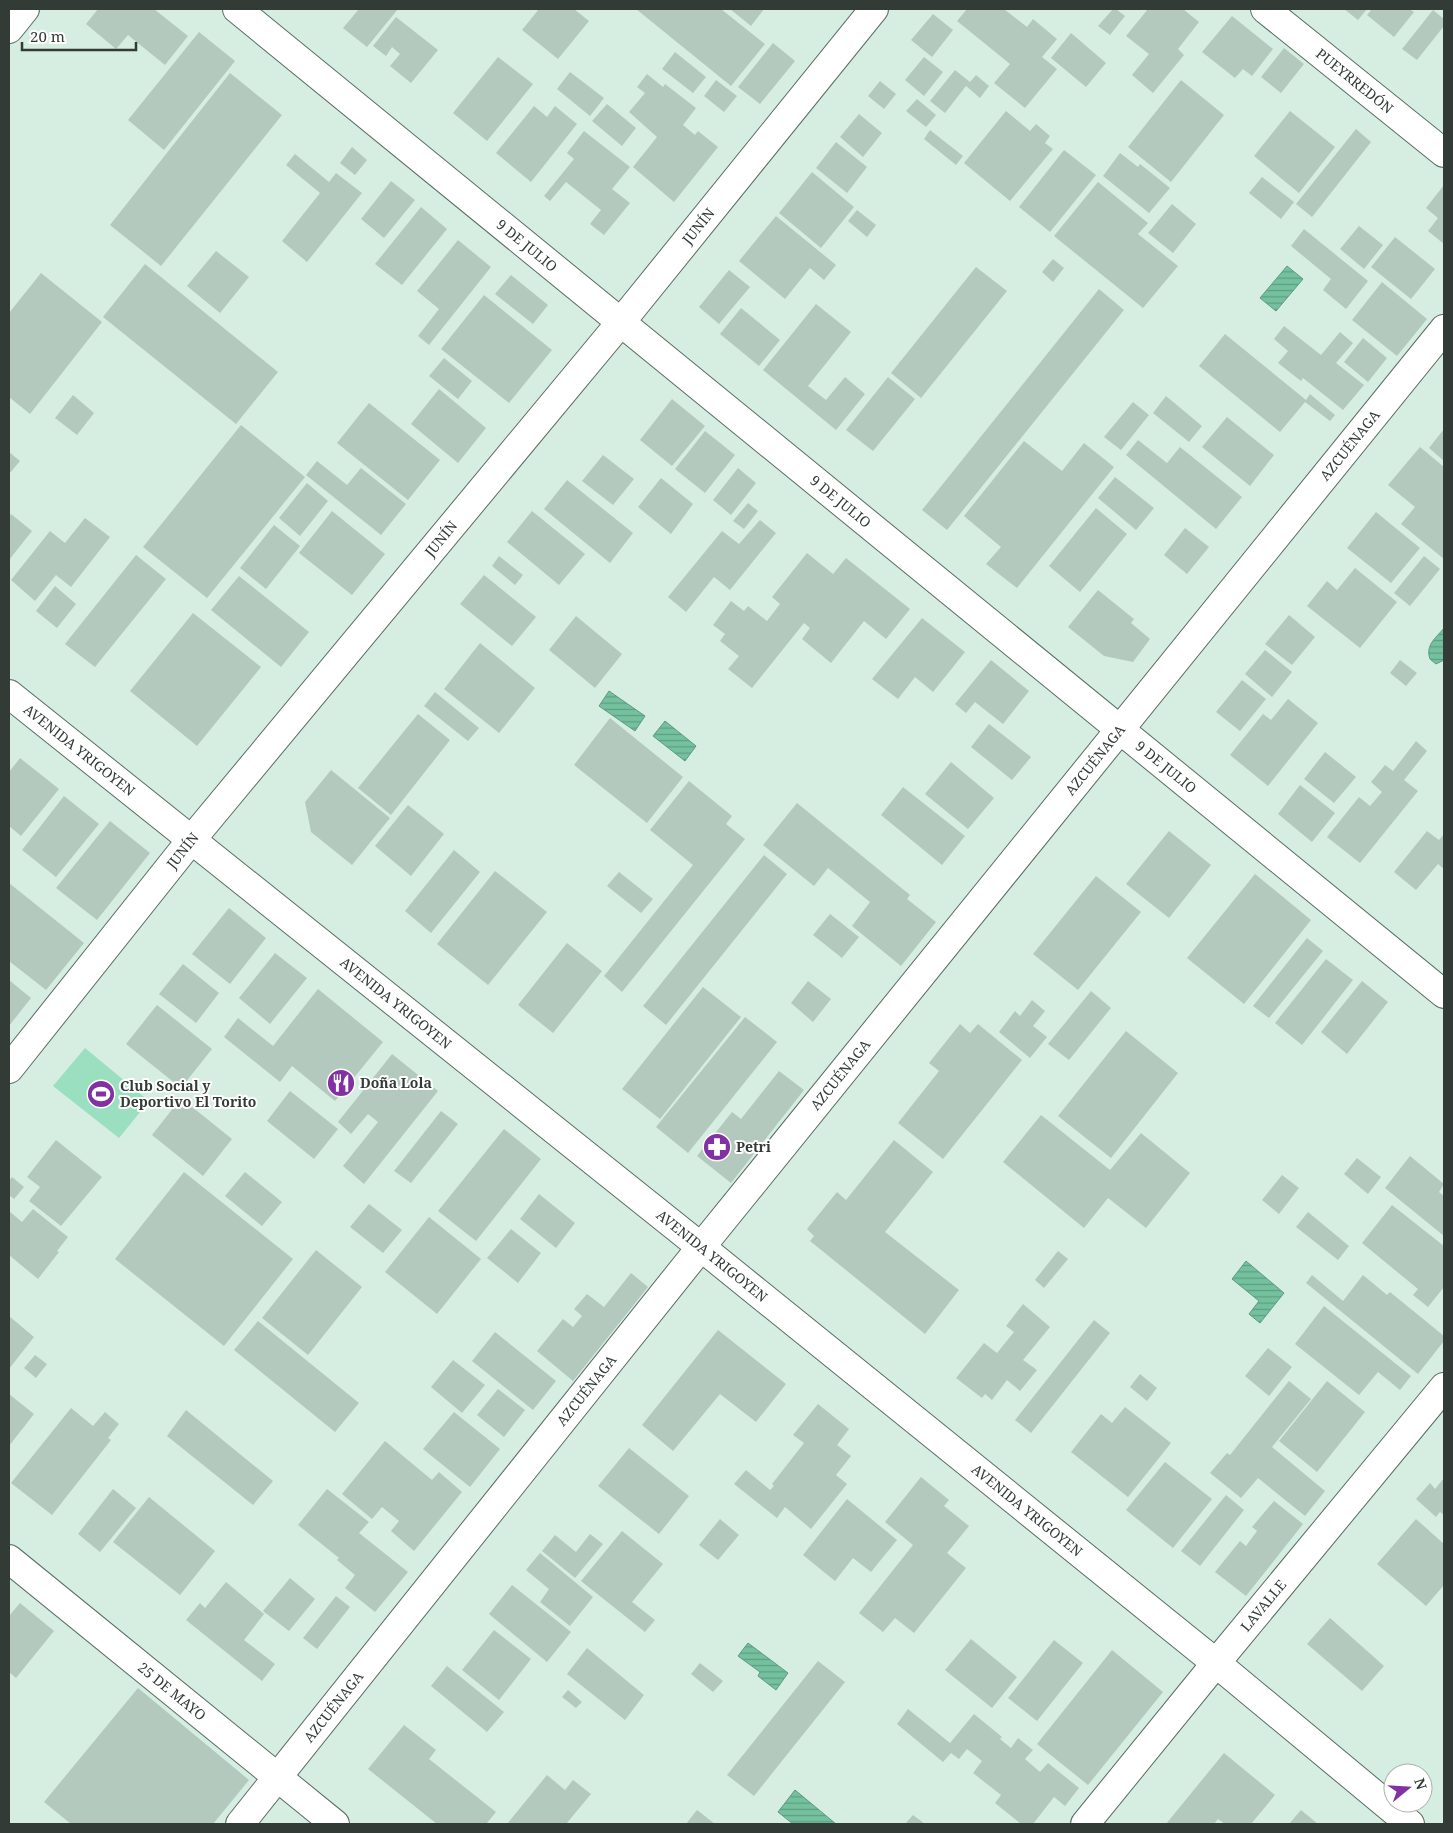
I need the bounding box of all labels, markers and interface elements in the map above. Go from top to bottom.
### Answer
scale bar [22,20,136,52]
text: 20 m [30,26,65,46]
street label: PUEYRREDÓN [1312,44,1398,118]
street label: JUNÍN [677,203,719,249]
street label: 9 DE JULIO [493,215,561,276]
street label: AZCUÉNAGA [1315,406,1384,484]
street label: 9 DE JULIO [806,471,875,532]
street label: JUNÍN [419,516,461,561]
street label: AVENIDA YRIGOYEN [20,699,139,800]
street label: AZCUÉNAGA [1060,720,1129,799]
street label: 9 DE JULIO [1132,736,1201,797]
street label: JUNÍN [161,828,203,873]
street label: AVENIDA YRIGOYEN [336,952,456,1053]
street label: AZCUÉNAGA [806,1035,874,1114]
restaurant icon: Doña Lola [326,1068,356,1098]
place label: Doña Lola [360,1073,432,1092]
place label: Club Social y Deportivo El Torito [120,1076,256,1111]
sports icon: Club Social y Deportivo El Torito [86,1079,116,1109]
pharmacy icon: Petri [702,1132,732,1162]
place label: Petri [736,1137,771,1156]
street label: AVENIDA YRIGOYEN [653,1205,772,1306]
street label: AZCUÉNAGA [552,1351,620,1430]
street label: AVENIDA YRIGOYEN [968,1459,1087,1561]
street label: LAVALLE [1236,1575,1290,1635]
street label: 25 DE MAYO [134,1658,210,1725]
street label: AZCUÉNAGA [299,1667,367,1746]
north arrow [1383,1763,1433,1813]
text: N [1410,1776,1432,1792]

